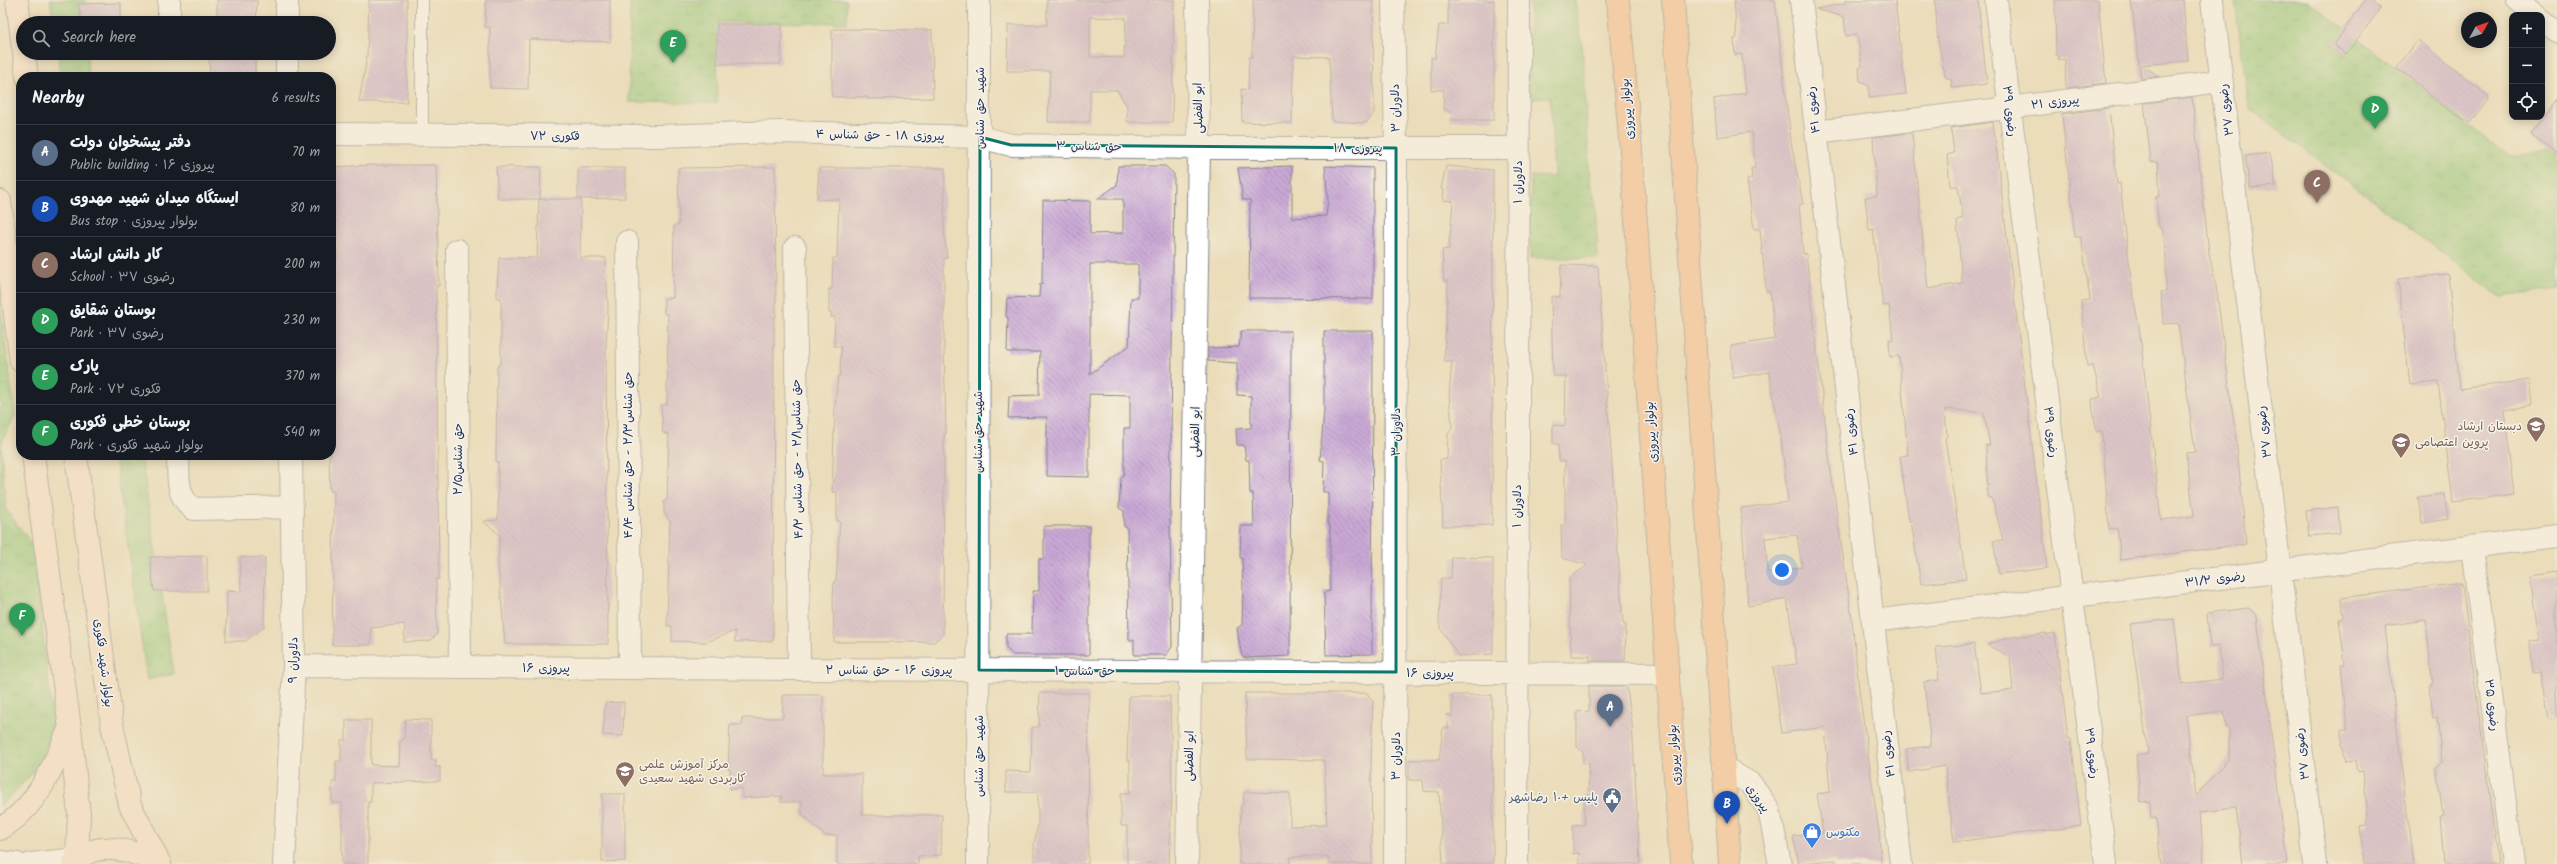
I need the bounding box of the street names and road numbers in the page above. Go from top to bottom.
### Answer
street label: شهید حق شناس [971,67,990,149]
street label: بولوار پیروزی [1615,78,1640,140]
street label: ابو الفضلی [1189,82,1208,134]
street label: رضوی ۳۷ [2214,83,2239,137]
street label: دلاوران ۳ [1386,84,1405,132]
street label: رضوی ۳۹ [1997,84,2022,138]
street label: رضوی ۴۱ [1801,85,1826,135]
street label: پیروزی ۲۱ [2030,90,2080,115]
street label: پیروزی ۱۸ - حق شناس ۴ [815,125,945,146]
street label: فکوری ۷۲ [530,127,580,146]
street label: حق شناس ۳ [1056,136,1122,157]
street label: پیروزی ۱۸ [1334,139,1382,158]
street label: دلاوران ۱ [1509,160,1528,204]
street label: حق شناس۲/۳ - حق شناس ۴/۴ [619,372,638,538]
street label: حق شناس۲/۱ - حق شناس ۴/۲ [787,379,808,539]
street label: شهید حق شناس [969,391,988,473]
street label: بولوار پیروزی [1640,401,1663,463]
street label: رضوی ۳۹ [2038,405,2063,459]
street label: رضوی ۳۷ [2252,405,2277,459]
street label: ابو الفضلی [1186,406,1205,458]
street label: رضوی ۴۱ [1839,407,1864,457]
street label: دلاوران ۳ [1387,408,1406,456]
street label: حق شناس۲/۵ [449,423,468,495]
street label: دلاوران ۱ [1508,484,1527,528]
street label: رضوی ۳۱/۲ [2184,566,2246,593]
street label: بولوار شهید فکوری [89,618,118,708]
street label: دلاوران ۹ [284,637,303,683]
street label: پیروزی ۱۶ [522,659,570,678]
street label: پیروزی ۱۶ - حق شناس ۲ [826,661,953,680]
street label: حق شناس ۱ [1055,662,1115,681]
street label: پیروزی ۱۶ [1406,664,1454,683]
street label: رضوی ۳۵ [2479,678,2504,732]
street label: شهید حق شناس [970,715,989,797]
street label: بولوار پیروزی [1663,724,1686,786]
street label: رضوی ۳۹ [2079,726,2104,780]
street label: رضوی ۳۷ [2290,727,2315,781]
street label: رضوی ۴۱ [1876,729,1901,779]
street label: ابو الفضلی [1180,730,1199,782]
street label: دلاوران ۳ [1387,732,1406,780]
street label: پیروزی [1741,780,1774,817]

